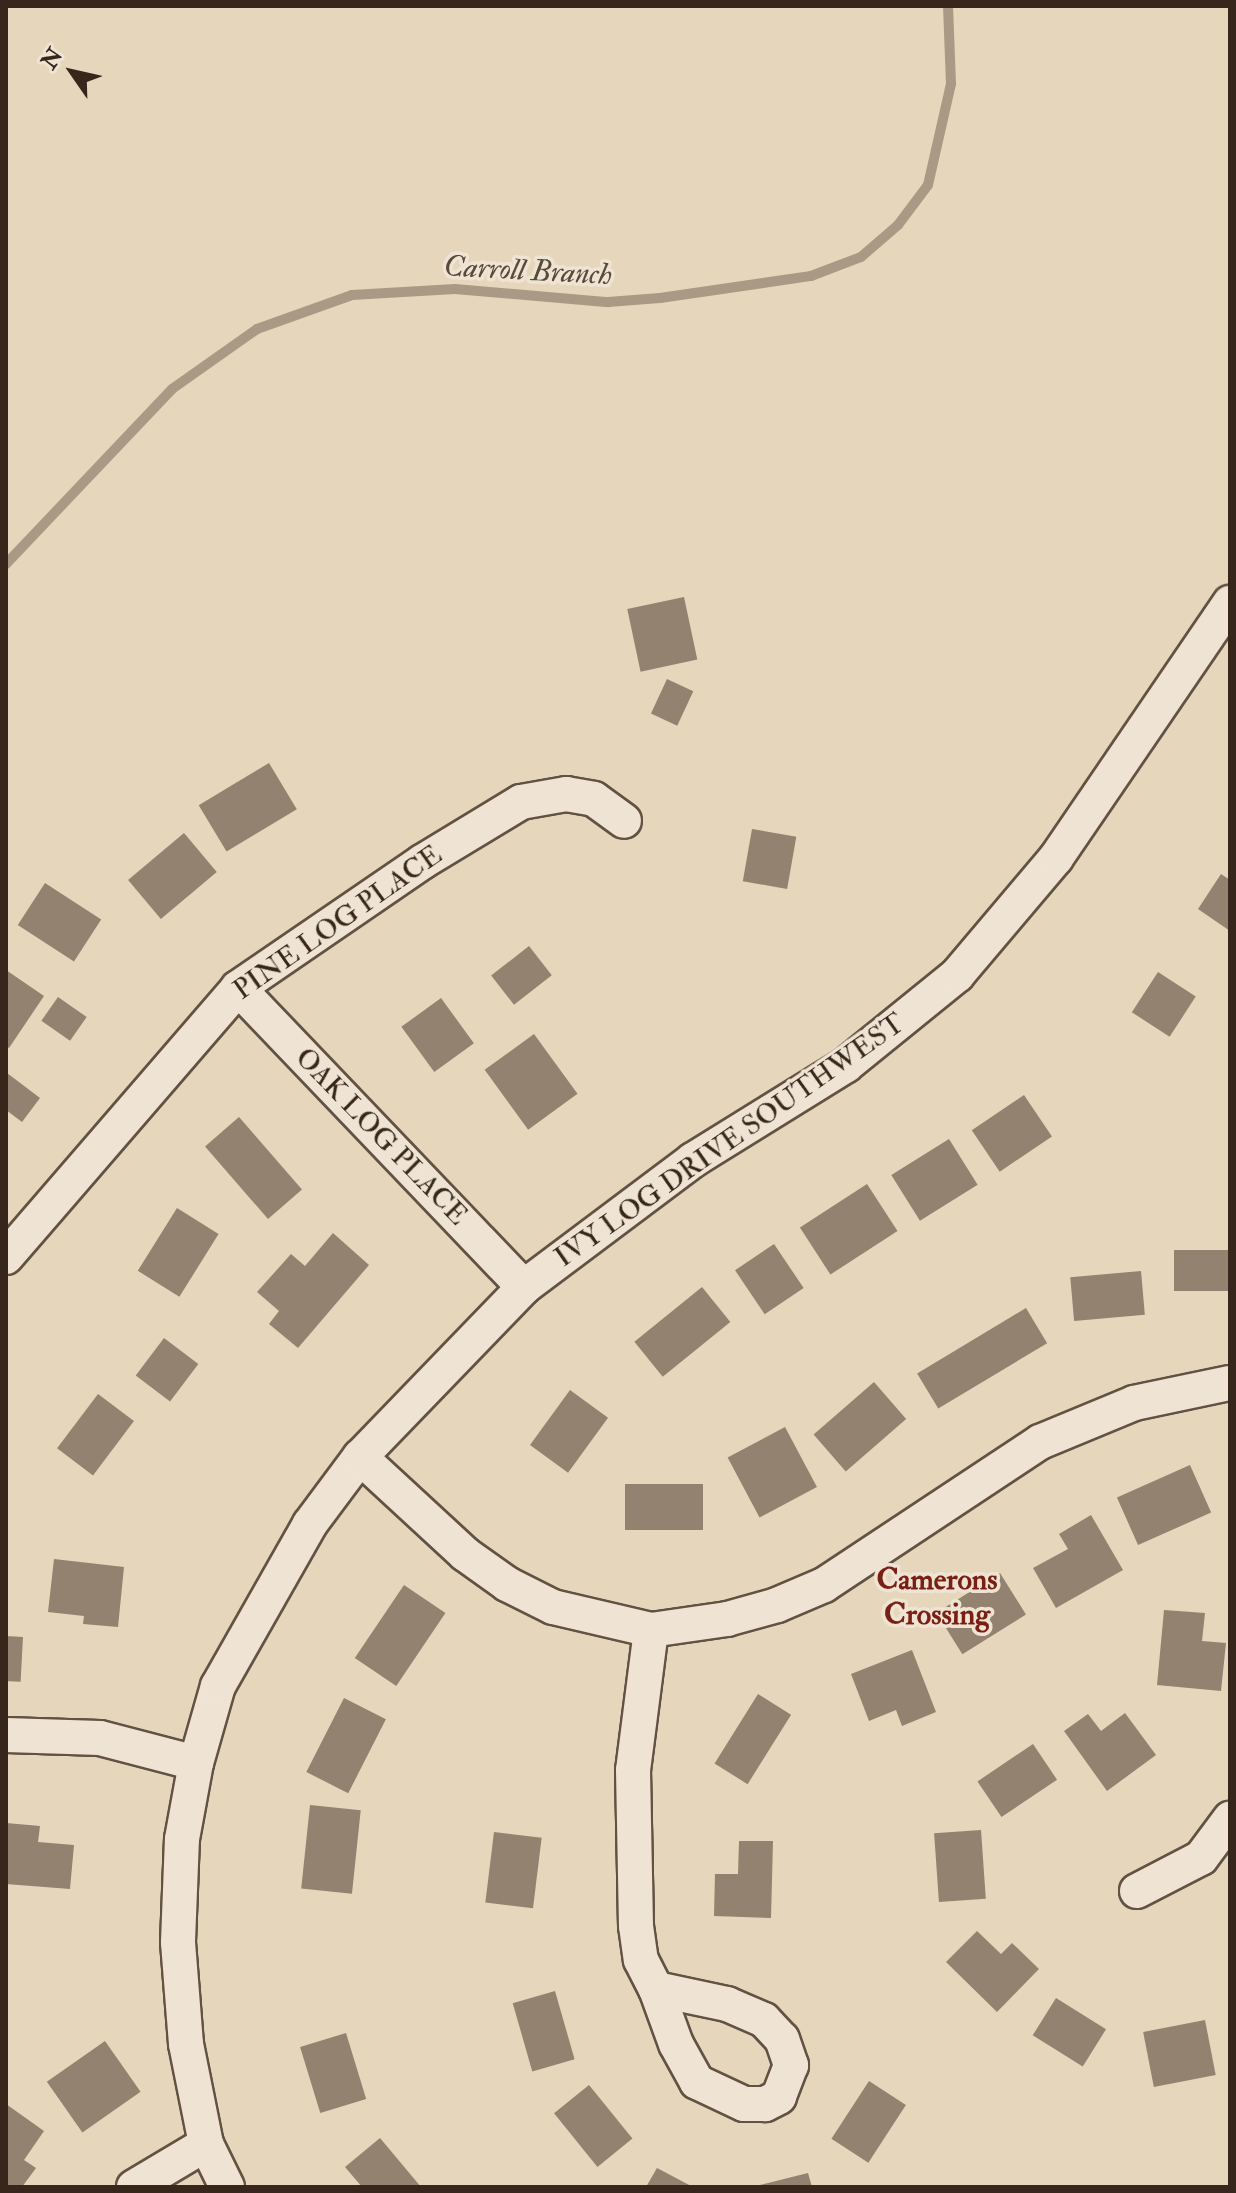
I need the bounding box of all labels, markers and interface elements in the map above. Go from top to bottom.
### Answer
north arrow [32,32,112,112]
text: N [35,43,69,75]
water label: Carroll Branch [443,249,613,293]
street label: PINE LOG PLACE [227,839,449,1007]
street label: IVY LOG DRIVE SOUTHWEST [549,1007,911,1275]
street label: OAK LOG PLACE [288,1041,474,1233]
district label: Camerons Crossing [876,1562,998,1632]

